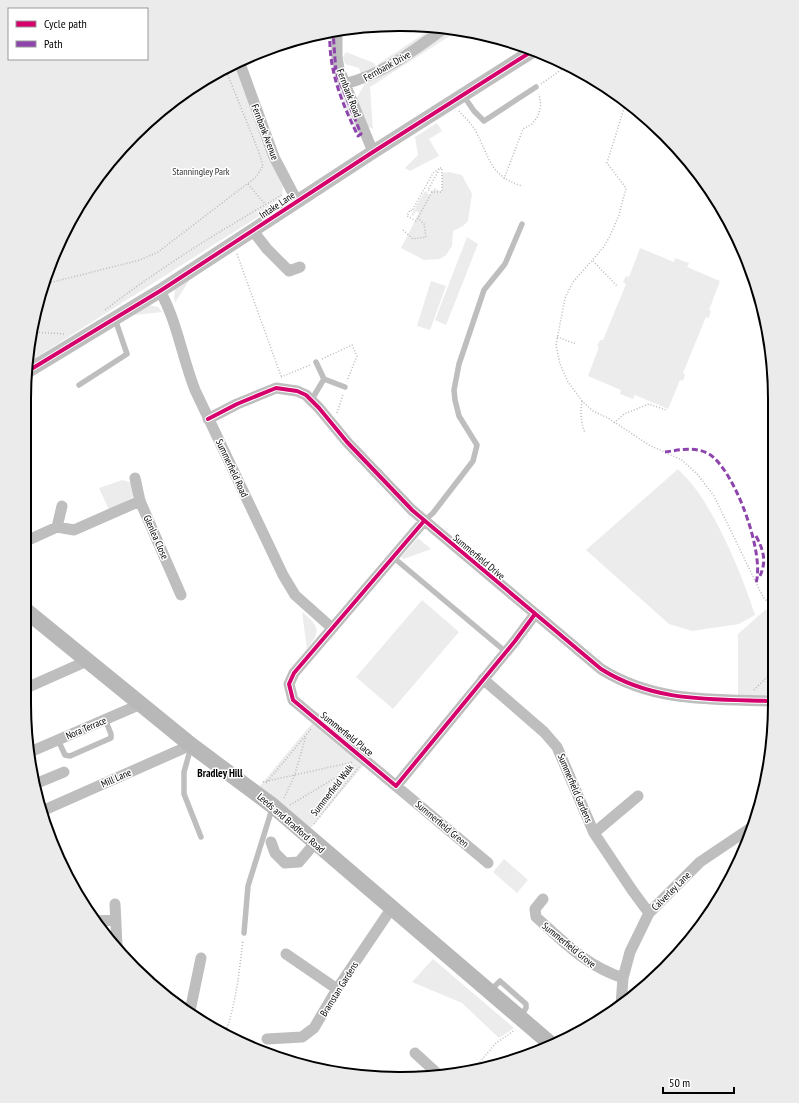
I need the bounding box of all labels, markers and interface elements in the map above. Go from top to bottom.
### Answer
legend [8,8,148,60]
text: Cycle path [44,16,87,31]
text: Path [44,36,62,51]
street label: Fernbank Drive [361,48,413,84]
street label: Fernbank Road [334,67,364,119]
street label: Fernbank Avenue [248,102,282,162]
park label: Stanningley Park [172,165,230,178]
street label: Intake Lane [257,188,297,222]
street label: Summerfield Road [213,437,251,499]
street label: Glenlea Close [140,513,172,561]
street label: Summerfield Drive [450,531,508,583]
street label: Summerfield Place [318,709,376,759]
street label: Nora Terrace [64,714,108,742]
street label: Summerfield Gardens [555,752,596,825]
street label: Summerfield Walk [308,761,356,819]
street label: Mill Lane [99,766,133,790]
district label: Bradley Hill [197,766,243,780]
street label: Leeds and Bradford Road [255,790,327,856]
street label: Summerfield Green [413,798,471,850]
street label: Calverley Lane [649,869,693,913]
street label: Summerfield Grove [539,919,599,971]
street label: Bramstan Gardens [317,959,361,1019]
scale bar [663,1069,734,1095]
text: 50 m [669,1075,690,1090]

